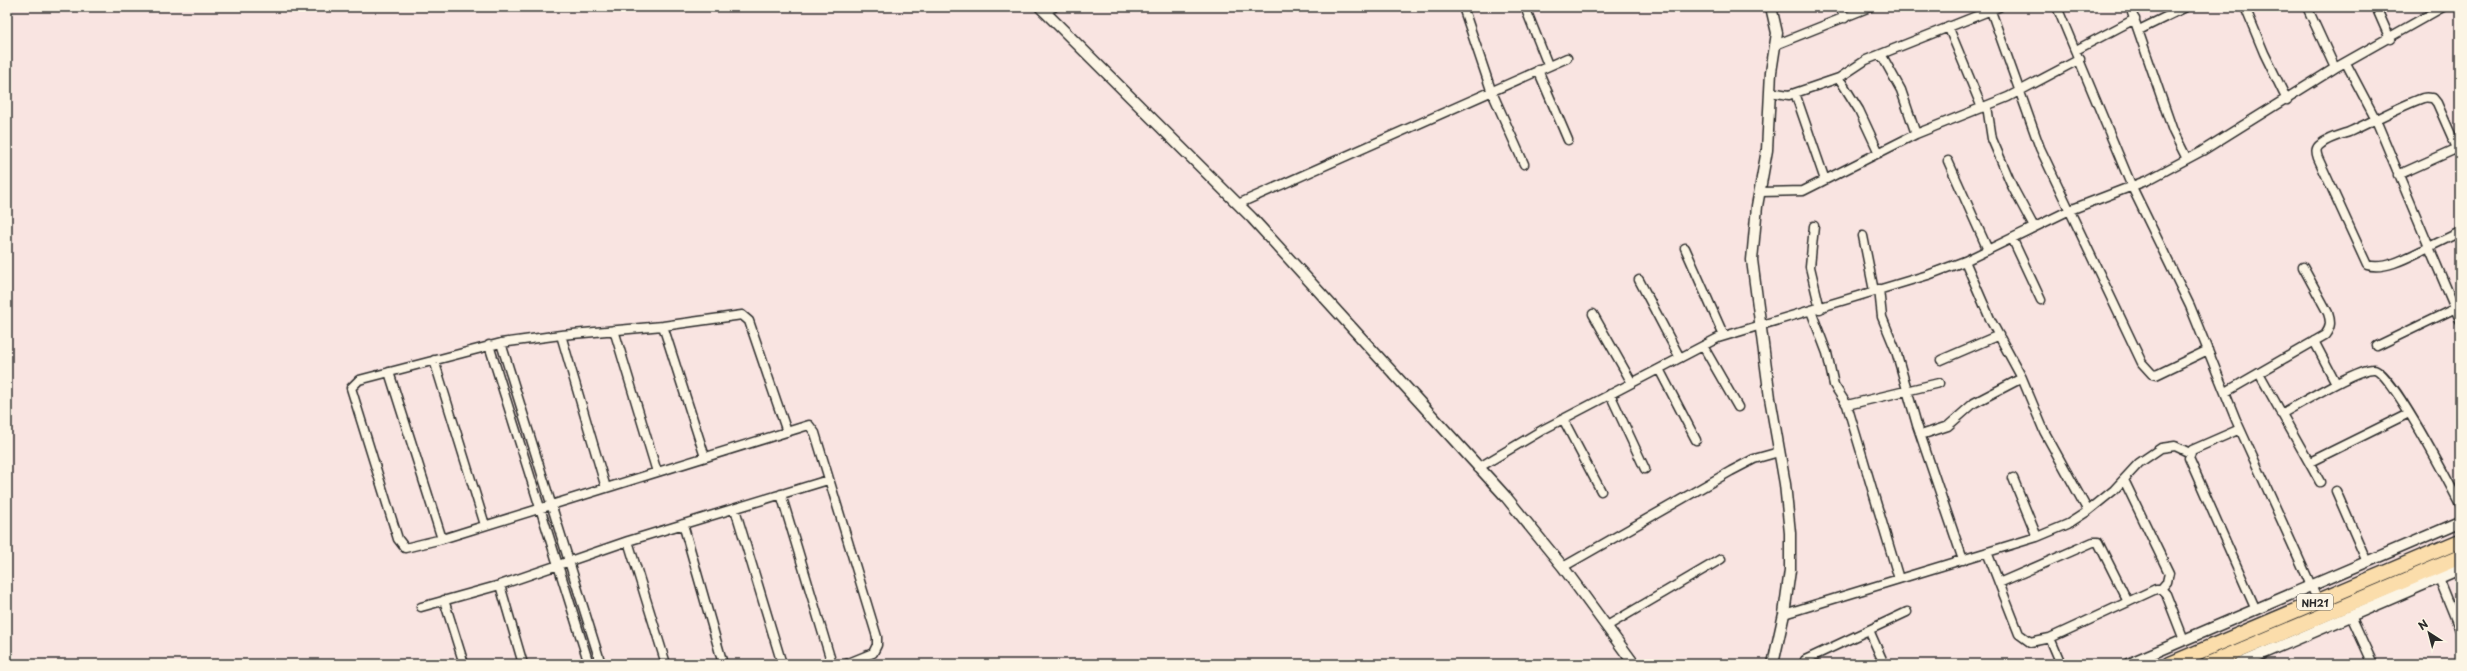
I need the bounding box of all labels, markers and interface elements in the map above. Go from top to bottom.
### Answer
road number: NH21 [2297,594,2333,610]
north arrow [2409,613,2449,653]
text: N [2414,615,2432,634]

